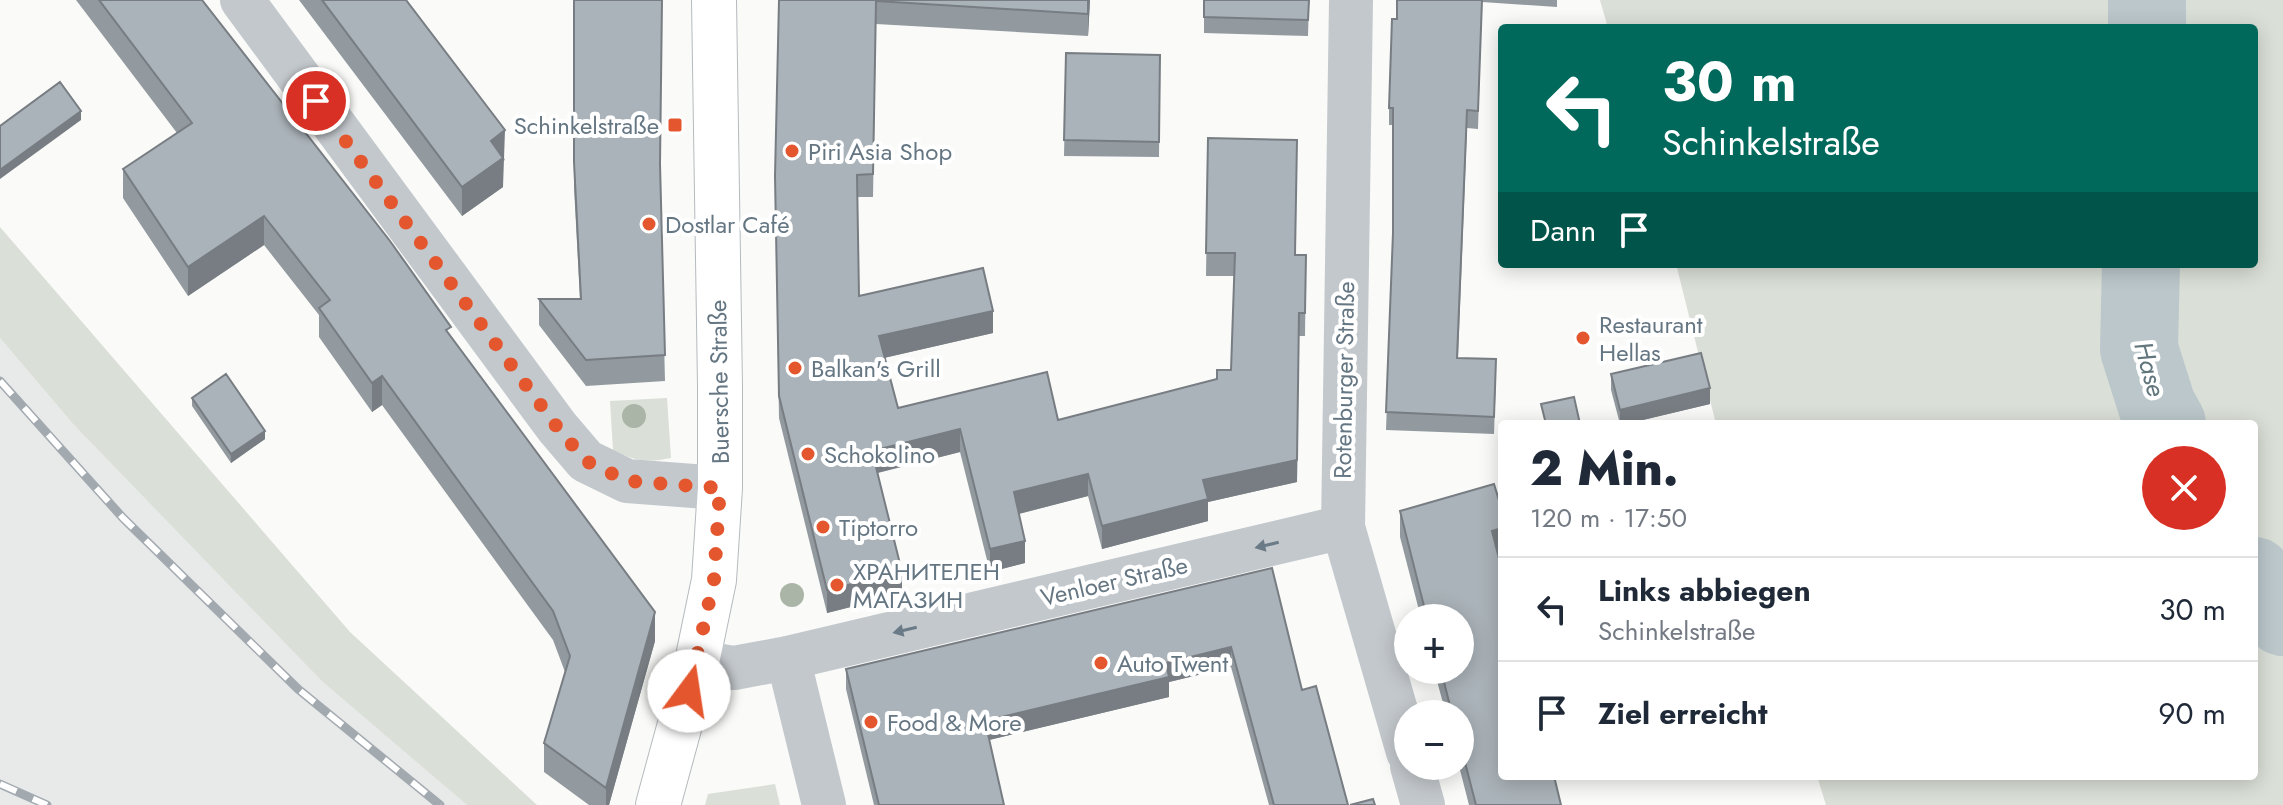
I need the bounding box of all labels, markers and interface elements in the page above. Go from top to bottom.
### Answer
text: 30 m [1662,41,1797,122]
icon: left [1530,56,1634,160]
pin [282,67,350,135]
icon: arrive [294,79,338,123]
place label: Schinkelstraße [514,108,659,143]
marker: Schinkelstraße [666,116,684,134]
text: Schinkelstraße [1662,116,1880,168]
place label: Piri Asia Shop [808,134,952,169]
marker: Piri Asia Shop [783,142,801,160]
place label: Dostlar Café [665,207,790,242]
icon: arrive [1612,208,1656,252]
text: Dann [1530,209,1596,252]
marker: Dostlar Café [640,215,658,233]
street label: Rotenburger Straße [1325,281,1363,479]
street label: Buersche Straße [700,299,738,465]
place label: Restaurant Hellas [1599,307,1703,370]
marker: Restaurant Hellas [1574,329,1592,347]
water label: Hase [2124,337,2176,401]
place label: Balkan's Grill [811,351,941,386]
marker: Balkan's Grill [786,359,804,377]
text: 2 Min. [1530,434,1679,503]
place label: Schokolino [824,437,935,472]
marker: Schokolino [799,445,817,463]
button: close [2142,446,2226,530]
text: 120 m · 17:50 [1530,499,1687,537]
place label: Tiptorro [839,510,918,545]
marker: Tiptorro [814,518,832,536]
one-way arrow [1254,539,1279,551]
street label: Venloer Straße [1037,547,1191,615]
place label: ХРАНИТЕЛЕН МАГАЗИН [853,554,1000,617]
text: Links abbiegen [1598,569,1811,612]
marker: ХРАНИТЕЛЕН МАГАЗИН [828,576,846,594]
icon: left [1530,587,1574,631]
text: 30 m [2159,588,2226,631]
map controls [1394,604,1474,780]
button: + [1394,604,1474,684]
text: Schinkelstraße [1598,612,1755,650]
one-way arrow [892,624,917,637]
place label: Auto Twent [1117,646,1228,681]
position arrow [647,649,731,733]
marker: Auto Twent [1092,654,1110,672]
icon: arrive [1530,691,1574,735]
text: Ziel erreicht [1598,692,1767,735]
text: 90 m [2158,692,2226,735]
button: − [1394,700,1474,780]
place label: Food & More [887,705,1022,740]
marker: Food & More [862,713,880,731]

